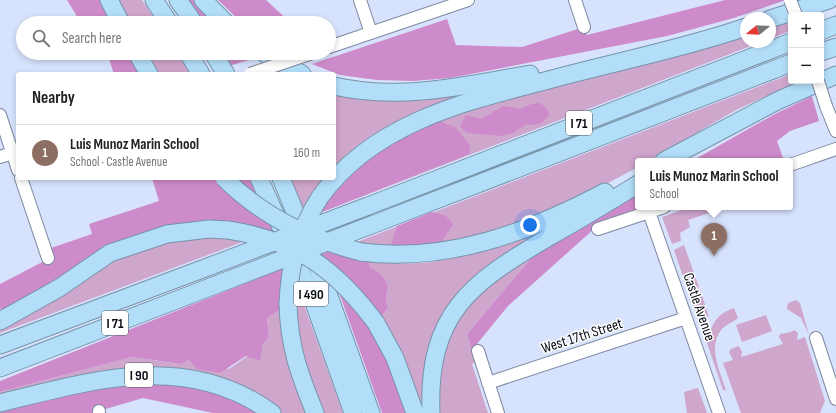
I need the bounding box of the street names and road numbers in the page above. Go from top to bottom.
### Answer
road number: I 71 [566,111,592,135]
street label: Castle Avenue [679,271,719,343]
road number: I 490 [294,282,328,306]
road number: I 71 [102,311,128,335]
street label: West 17th Street [539,314,625,358]
road number: I 90 [125,363,153,387]

